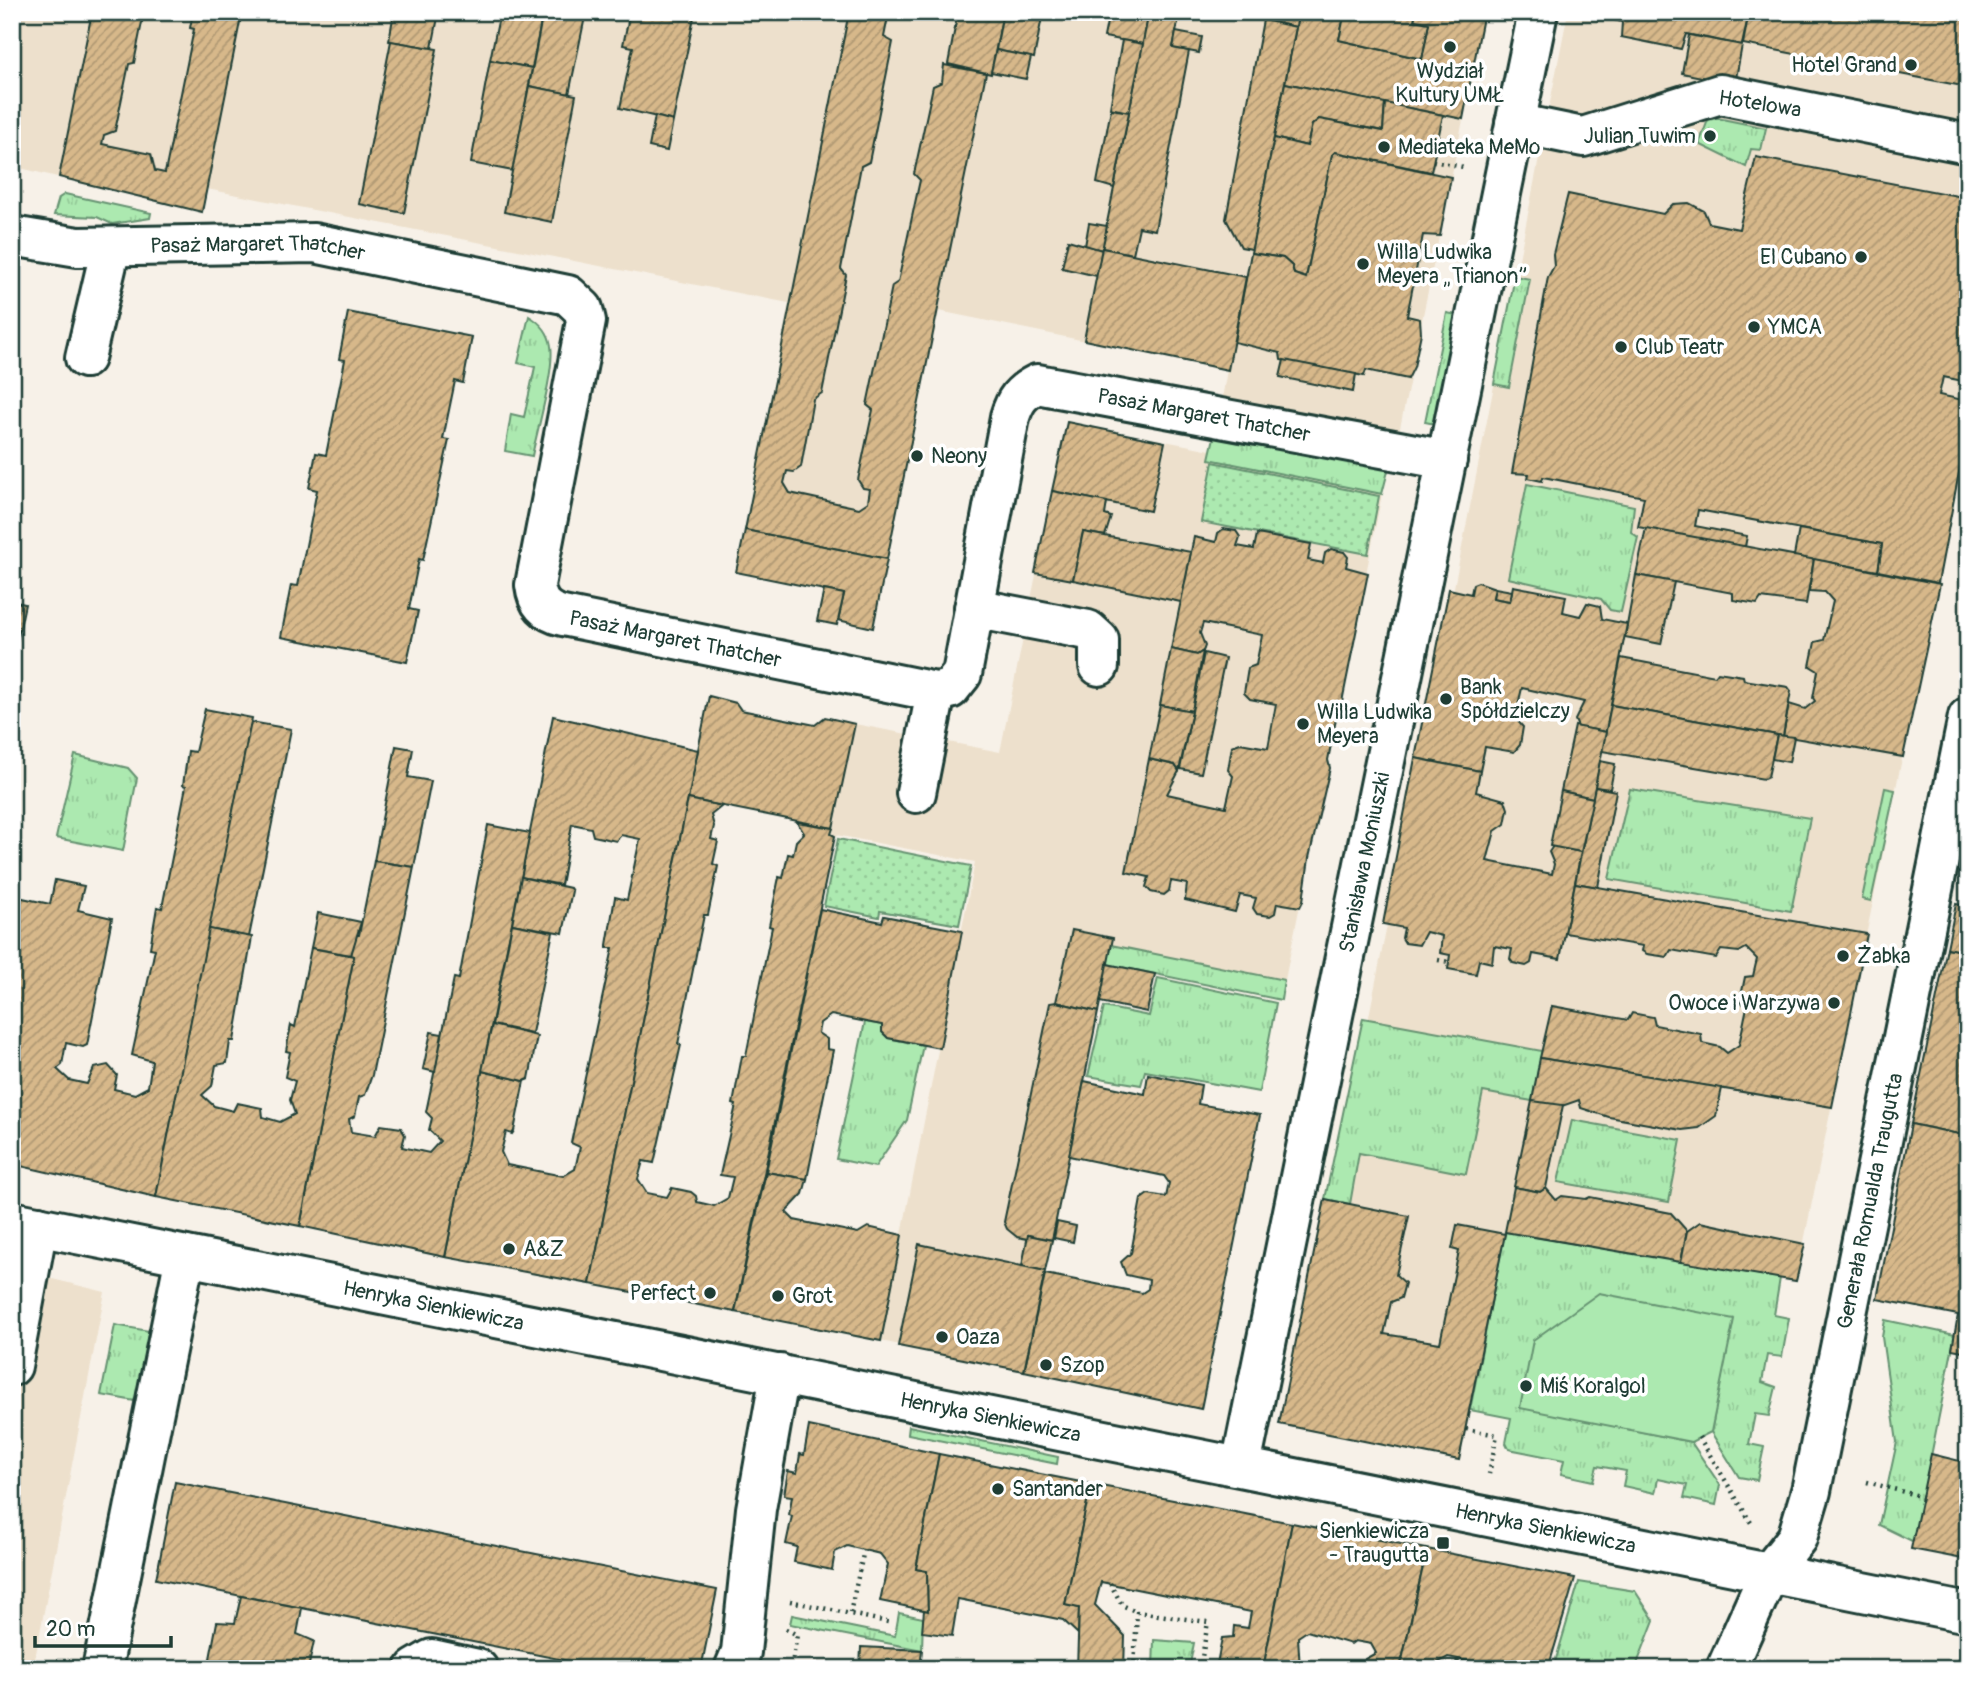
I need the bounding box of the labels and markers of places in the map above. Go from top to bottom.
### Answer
marker: Wydział Kultury UMŁ [1442,39,1458,55]
place label: Hotel Grand [1791,52,1897,79]
marker: Hotel Grand [1903,57,1919,73]
place label: Wydział Kultury UMŁ [1395,58,1505,109]
place label: Julian Tuwim [1583,123,1696,150]
marker: Julian Tuwim [1702,128,1718,144]
place label: Mediateka MeMo [1398,134,1540,161]
marker: Mediateka MeMo [1376,139,1392,155]
place label: Willa Ludwika Meyera „Trianon” [1377,239,1527,290]
place label: El Cubano [1760,244,1847,271]
marker: El Cubano [1853,249,1869,265]
marker: Willa Ludwika Meyera „Trianon” [1355,256,1371,272]
place label: YMCA [1767,314,1822,341]
marker: YMCA [1746,319,1762,335]
place label: Club Teatr [1635,334,1725,361]
marker: Club Teatr [1613,339,1629,355]
place label: Neony [931,443,987,470]
marker: Neony [909,448,925,464]
place label: Bank Spółdzielczy [1460,674,1570,725]
marker: Bank Spółdzielczy [1438,691,1454,707]
place label: Willa Ludwika Meyera [1317,699,1432,750]
marker: Willa Ludwika Meyera [1295,716,1311,732]
place label: Żabka [1857,943,1911,970]
marker: Żabka [1835,948,1851,964]
place label: Owoce i Warzywa [1668,990,1820,1017]
marker: Owoce i Warzywa [1826,995,1842,1011]
place label: A&Z [523,1236,564,1263]
marker: A&Z [501,1241,517,1257]
place label: Perfect [630,1280,697,1307]
place label: Grot [792,1283,833,1310]
marker: Perfect [702,1285,718,1301]
marker: Grot [770,1288,786,1304]
place label: Oaza [956,1324,1000,1351]
marker: Oaza [934,1329,950,1345]
place label: Szop [1060,1352,1105,1379]
marker: Szop [1038,1357,1054,1373]
place label: Miś Koralgol [1540,1373,1646,1400]
marker: Miś Koralgol [1518,1378,1534,1394]
place label: Santander [1012,1476,1103,1503]
marker: Santander [990,1481,1006,1497]
place label: Sienkiewicza - Traugutta [1319,1518,1429,1569]
marker: Sienkiewicza - Traugutta [1435,1535,1451,1551]

